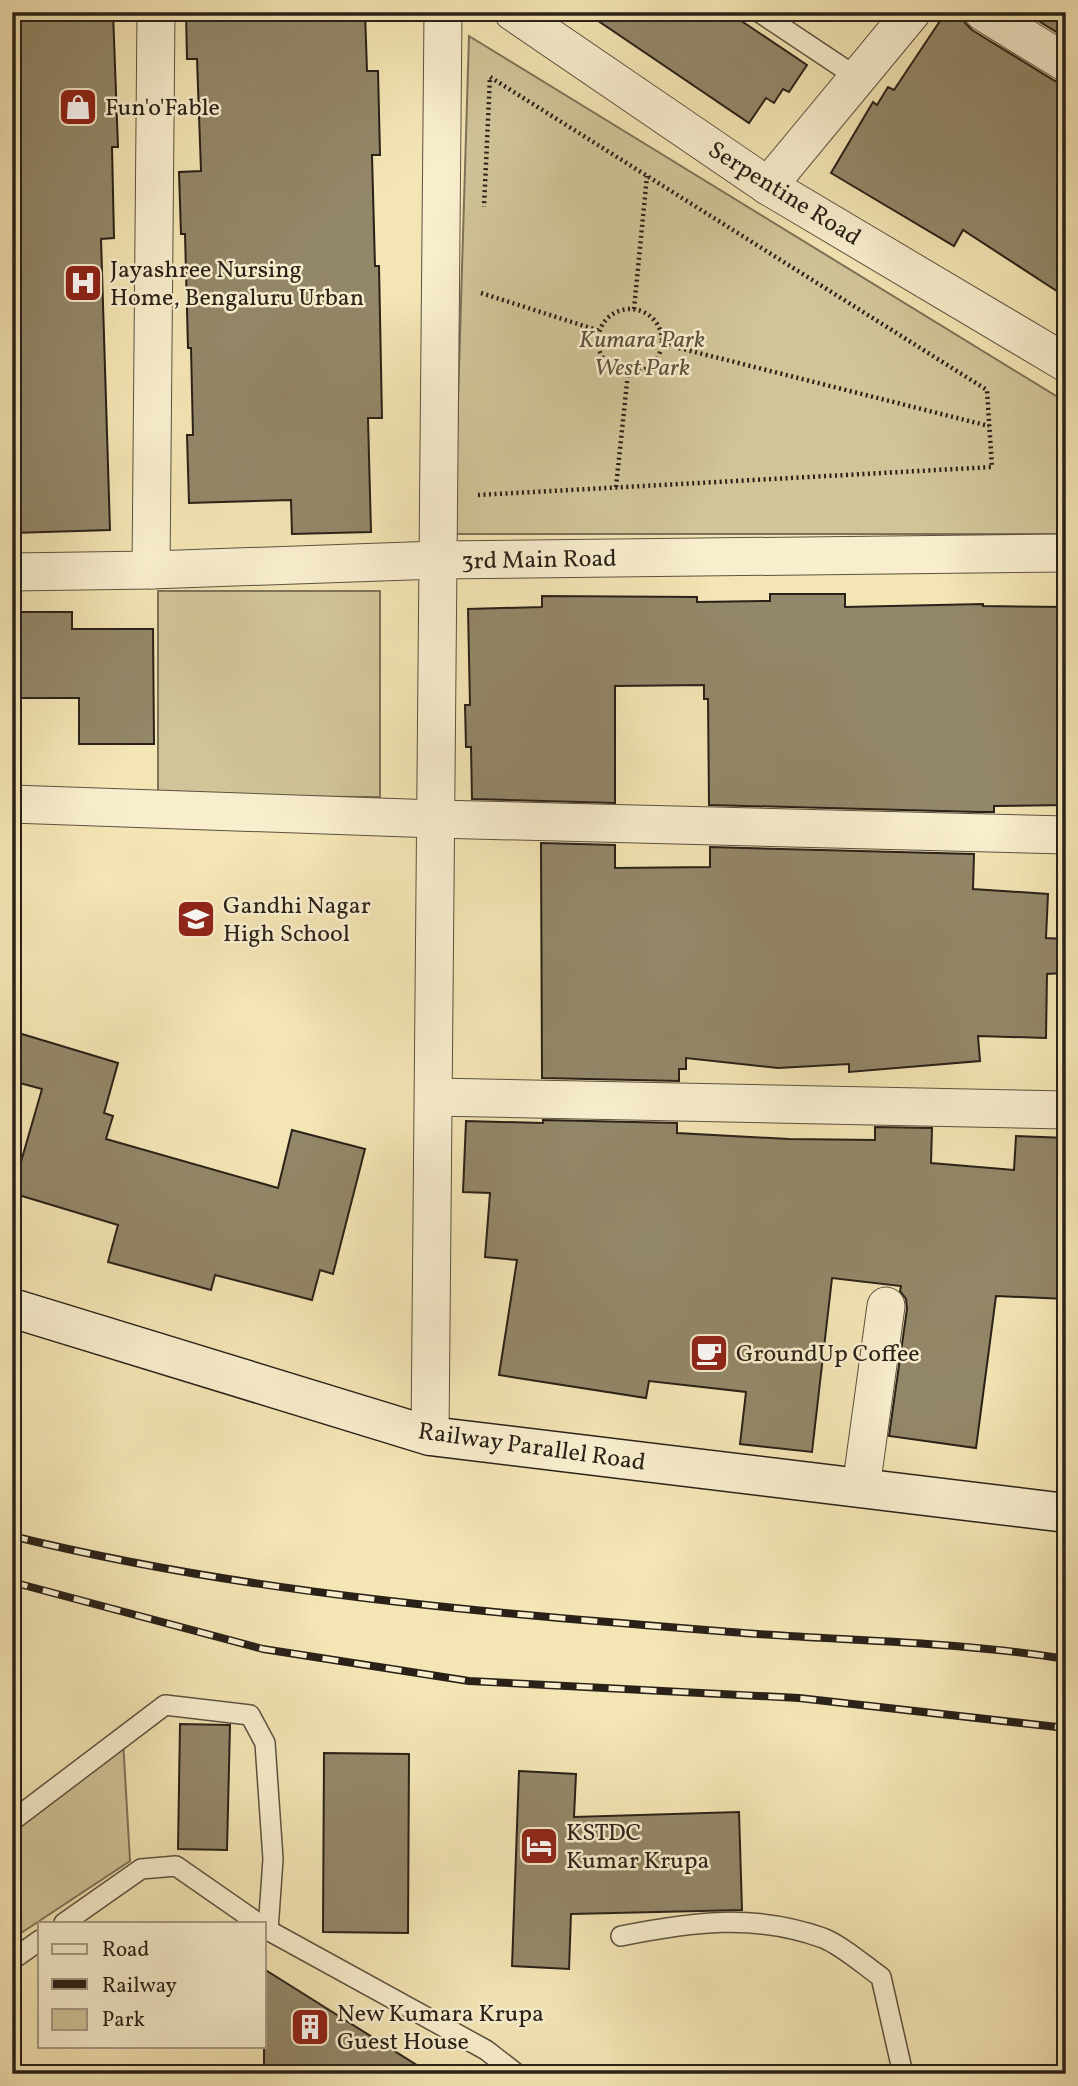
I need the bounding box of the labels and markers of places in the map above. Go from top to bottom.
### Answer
shop icon: Fun'o'Fable [57,86,99,128]
place label: Fun'o'Fable [105,92,220,126]
place label: Jayashree Nursing Home, Bengaluru Urban [110,254,364,316]
hospital icon: Jayashree Nursing Home, Bengaluru Urban [62,262,104,304]
place label: Gandhi Nagar High School [223,890,371,952]
school or university icon: Gandhi Nagar High School [175,898,217,940]
cafe icon: GroundUp Coffee [688,1332,730,1374]
place label: GroundUp Coffee [736,1338,920,1372]
place label: KSTDC Kumar Krupa [566,1817,709,1879]
hotel icon: KSTDC Kumar Krupa [518,1825,560,1867]
place label: New Kumara Krupa Guest House [337,1998,544,2060]
building icon: New Kumara Krupa Guest House [289,2006,331,2048]

